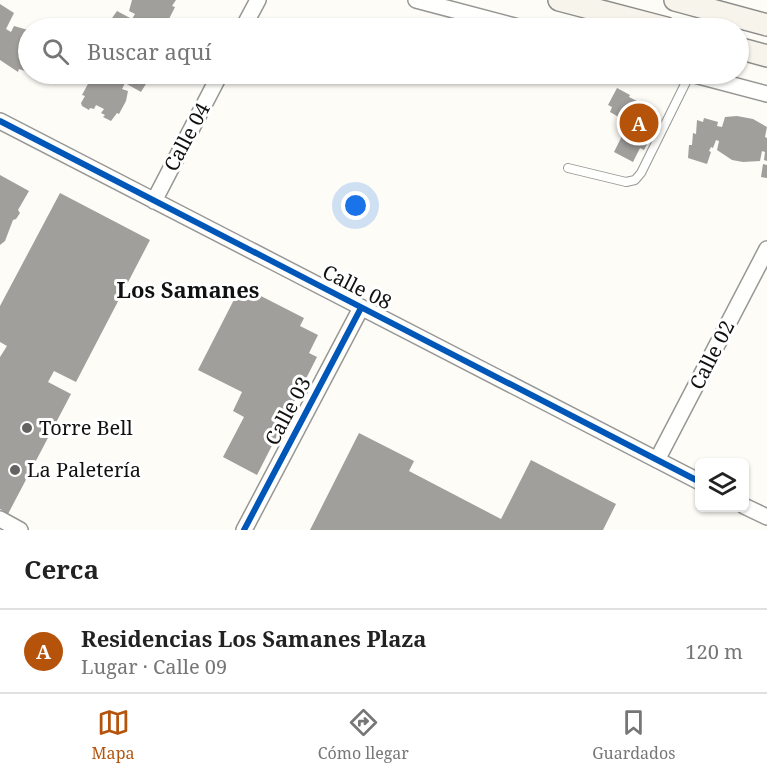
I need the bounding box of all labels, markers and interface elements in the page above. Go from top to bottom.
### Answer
search box [18,18,749,84]
icon: search [39,35,72,68]
text: Buscar aquí [87,36,211,66]
street label: Calle 04 [157,98,216,176]
pin: A [620,100,658,146]
your location [341,191,370,220]
street label: Calle 08 [318,258,396,315]
district label: Los Samanes [117,274,259,304]
street label: Calle 02 [683,316,740,394]
street label: Calle 03 [258,372,317,450]
place label: Torre Bell [39,414,133,441]
marker: Torre Bell [20,421,34,435]
place label: La Paletería [27,456,141,483]
map controls [695,458,749,512]
button: layers [695,458,749,512]
marker: La Paletería [8,463,22,477]
text: Cerca [24,551,99,587]
text: Residencias Los Samanes Plaza [81,623,426,653]
text: A [36,638,51,665]
text: 120 m [685,638,743,665]
text: Lugar · Calle 09 [81,653,227,680]
tab: Mapa [92,706,134,764]
tab: Cómo llegar [318,706,409,764]
tab: Guardados [592,706,675,764]

